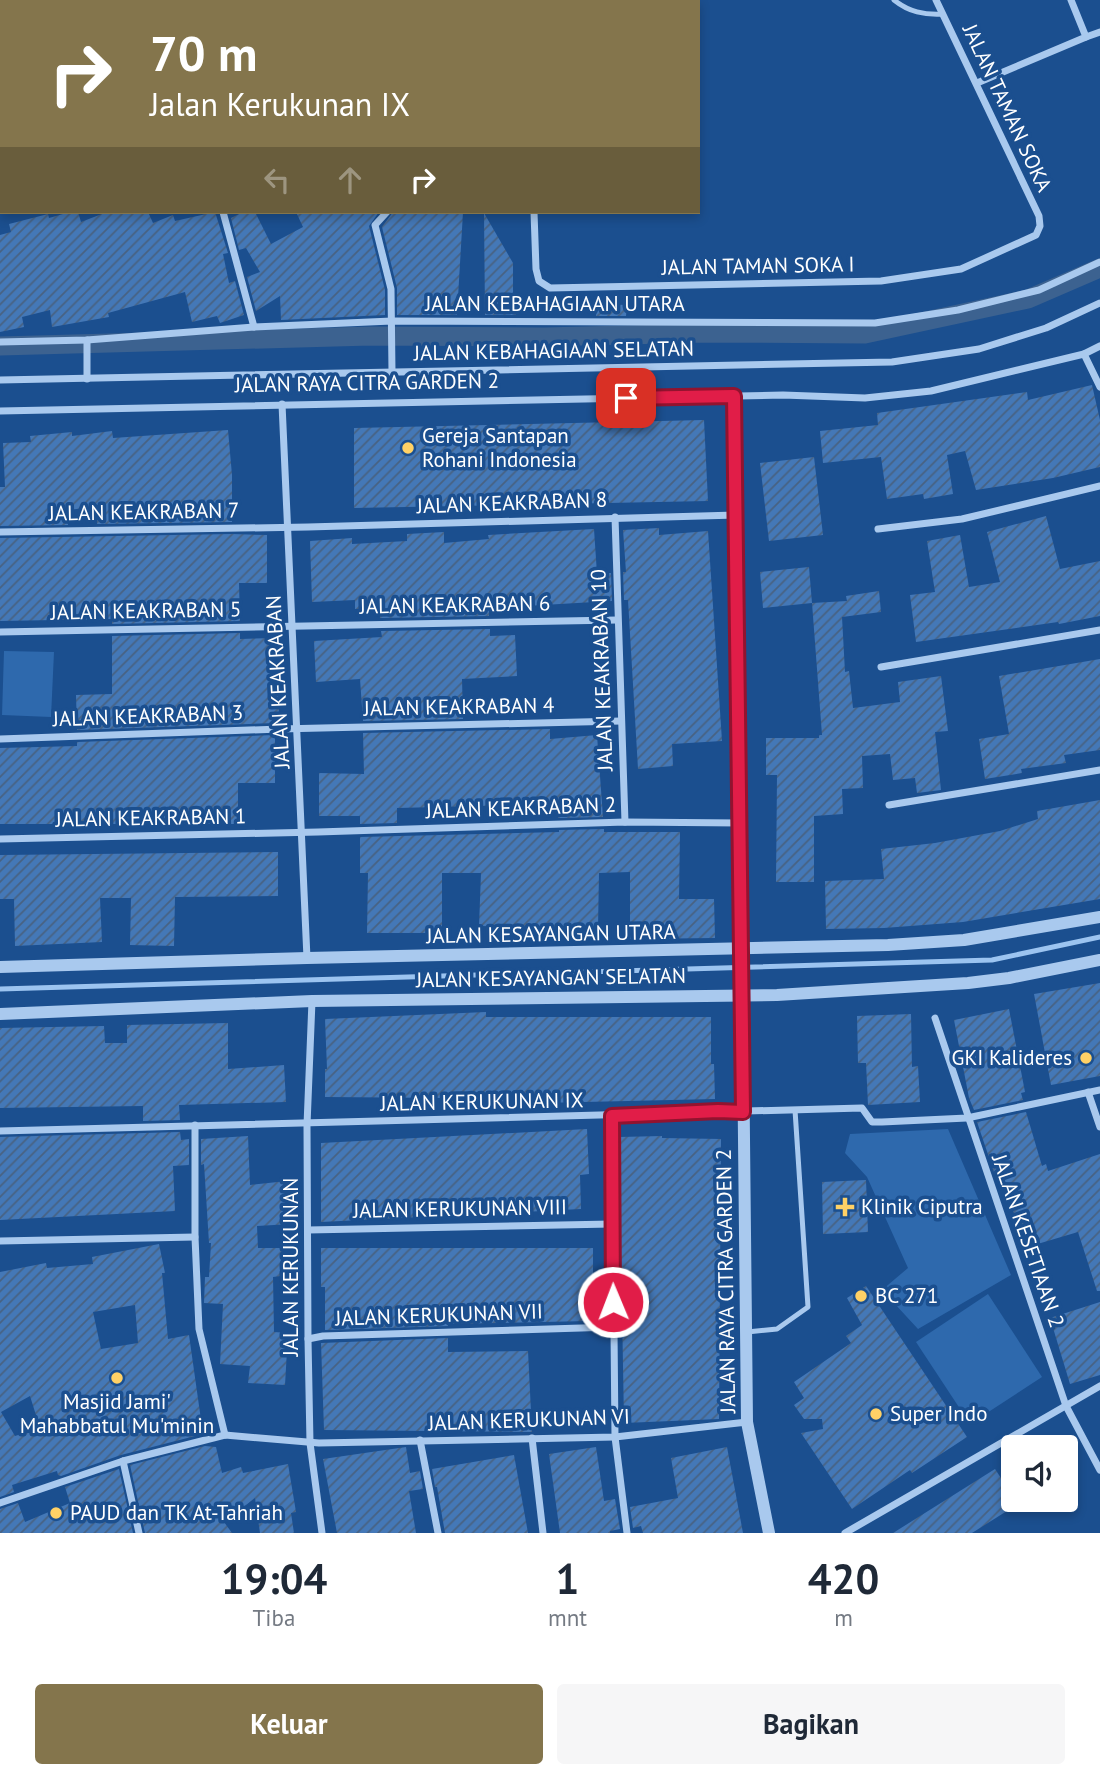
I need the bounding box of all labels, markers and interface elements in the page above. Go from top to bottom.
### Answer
street label: JALAN TAMAN SOKA [956,19,1058,197]
text: 70 m [150,21,257,85]
icon: right [35,28,126,119]
text: Jalan Kerukunan IX [150,83,410,125]
icon: left [258,161,296,199]
icon: ahead [331,161,369,199]
icon: right [404,161,442,199]
street label: JALAN TAMAN SOKA I [660,250,855,281]
street label: JALAN KEBAHAGIAAN UTARA [424,290,686,317]
street label: JALAN KEBAHAGIAAN SELATAN [413,335,694,366]
street label: JALAN RAYA CITRA GARDEN 2 [234,367,499,398]
pin [596,368,656,428]
icon: arrive [607,379,645,417]
place label: Gereja Santapan Rohani Indonesia [422,422,577,473]
marker: Gereja Santapan Rohani Indonesia [400,440,416,456]
street label: JALAN KEAKRABAN 8 [415,486,608,519]
street label: JALAN KEAKRABAN 7 [47,496,239,527]
street label: JALAN KEAKRABAN 10 [584,569,619,772]
street label: JALAN KEAKRABAN 6 [358,589,550,620]
street label: JALAN KEAKRABAN 5 [49,595,241,626]
street label: JALAN KEAKRABAN [259,595,296,770]
street label: JALAN KEAKRABAN 4 [362,691,554,722]
street label: JALAN KEAKRABAN 3 [51,699,244,732]
street label: JALAN KEAKRABAN 2 [424,791,617,824]
street label: JALAN KEAKRABAN 1 [54,802,246,833]
street label: JALAN KESAYANGAN UTARA [425,918,677,949]
street label: JALAN KESAYANGAN SELATAN [415,962,686,993]
place label: GKI Kalideres [952,1044,1072,1071]
marker: GKI Kalideres [1078,1050,1094,1066]
street label: JALAN KERUKUNAN IX [379,1086,584,1117]
street label: JALAN RAYA CITRA GARDEN 2 [710,1149,741,1414]
street label: JALAN KESETIAAN 2 [986,1150,1071,1331]
street label: JALAN KERUKUNAN [277,1178,304,1357]
street label: JALAN KERUKUNAN VIII [352,1193,567,1224]
place label: Klinik Ciputra [861,1193,983,1220]
marker: Klinik Ciputra [835,1197,855,1217]
position arrow [576,1265,650,1339]
place label: BC 271 [875,1282,938,1309]
marker: BC 271 [853,1288,869,1304]
street label: JALAN KERUKUNAN VII [334,1297,543,1332]
marker: Masjid Jami' Mahabbatul Mu'minin [109,1370,125,1386]
place label: Masjid Jami' Mahabbatul Mu'minin [20,1388,214,1439]
place label: Super Indo [890,1400,987,1427]
street label: JALAN KERUKUNAN VI [427,1402,630,1437]
marker: Super Indo [868,1406,884,1422]
map controls [1001,1435,1078,1512]
button: sound [1001,1435,1078,1512]
place label: PAUD dan TK At-Tahriah [70,1499,283,1526]
marker: PAUD dan TK At-Tahriah [48,1505,64,1521]
text: 19:04 [221,1551,327,1606]
text: 1 [556,1551,579,1606]
text: 420 [808,1551,879,1606]
text: Tiba [253,1603,295,1632]
text: mnt [548,1603,587,1632]
text: m [834,1603,853,1632]
button: Keluar [35,1684,543,1764]
button: Bagikan [557,1684,1065,1764]

